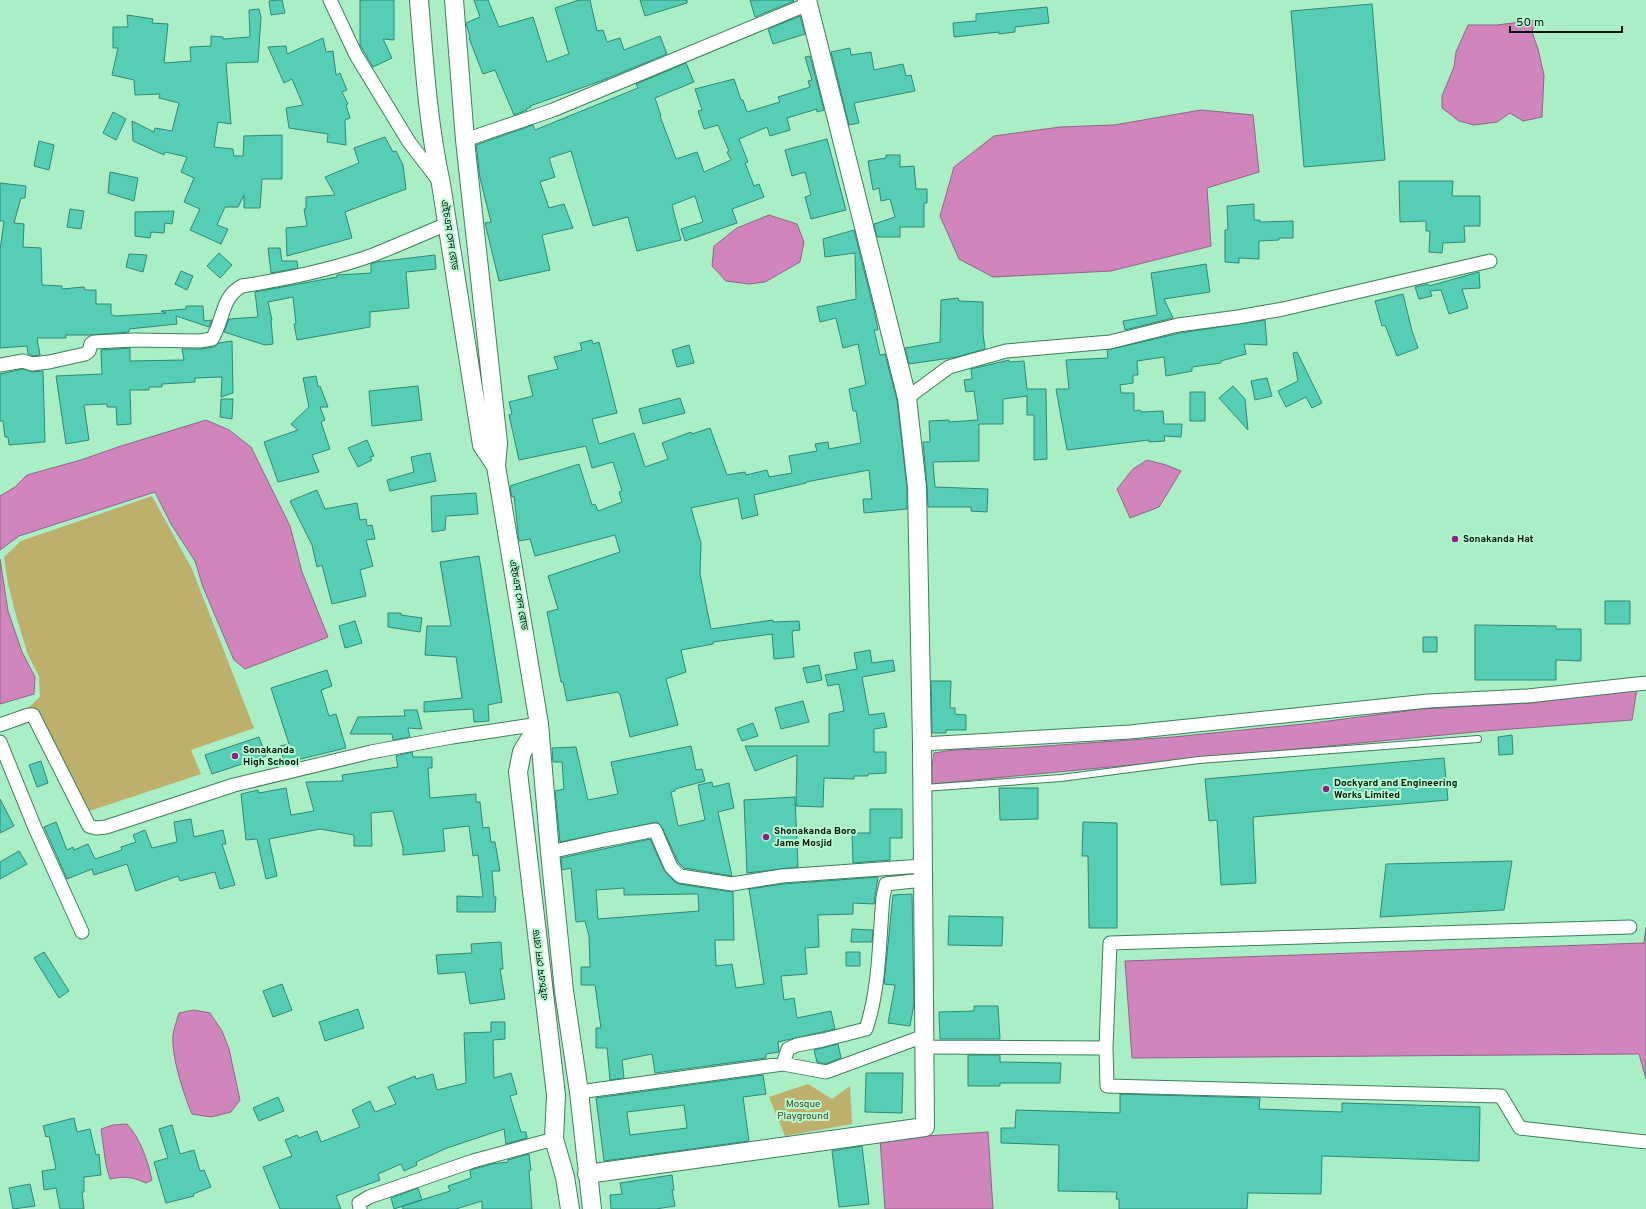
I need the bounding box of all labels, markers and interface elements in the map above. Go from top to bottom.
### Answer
scale bar [1510,8,1622,34]
text: 50 m [1516,15,1544,31]
street label: এইচএম সেন রোড [437,199,461,272]
place label: Sonakanda Hat [1463,533,1534,546]
marker: Sonakanda Hat [1450,534,1460,544]
street label: এইচএম সেন রোড [505,559,531,632]
place label: Sonakanda High School [243,744,299,769]
marker: Sonakanda High School [230,751,240,761]
place label: Dockyard and Engineering Works Limited [1334,777,1457,802]
marker: Dockyard and Engineering Works Limited [1321,784,1331,794]
place label: Shonakanda Boro Jame Mosjid [774,825,857,850]
marker: Shonakanda Boro Jame Mosjid [761,832,771,842]
street label: এইচএম সেন রোড [530,928,552,1001]
park label: Mosque Playground [777,1098,829,1123]

